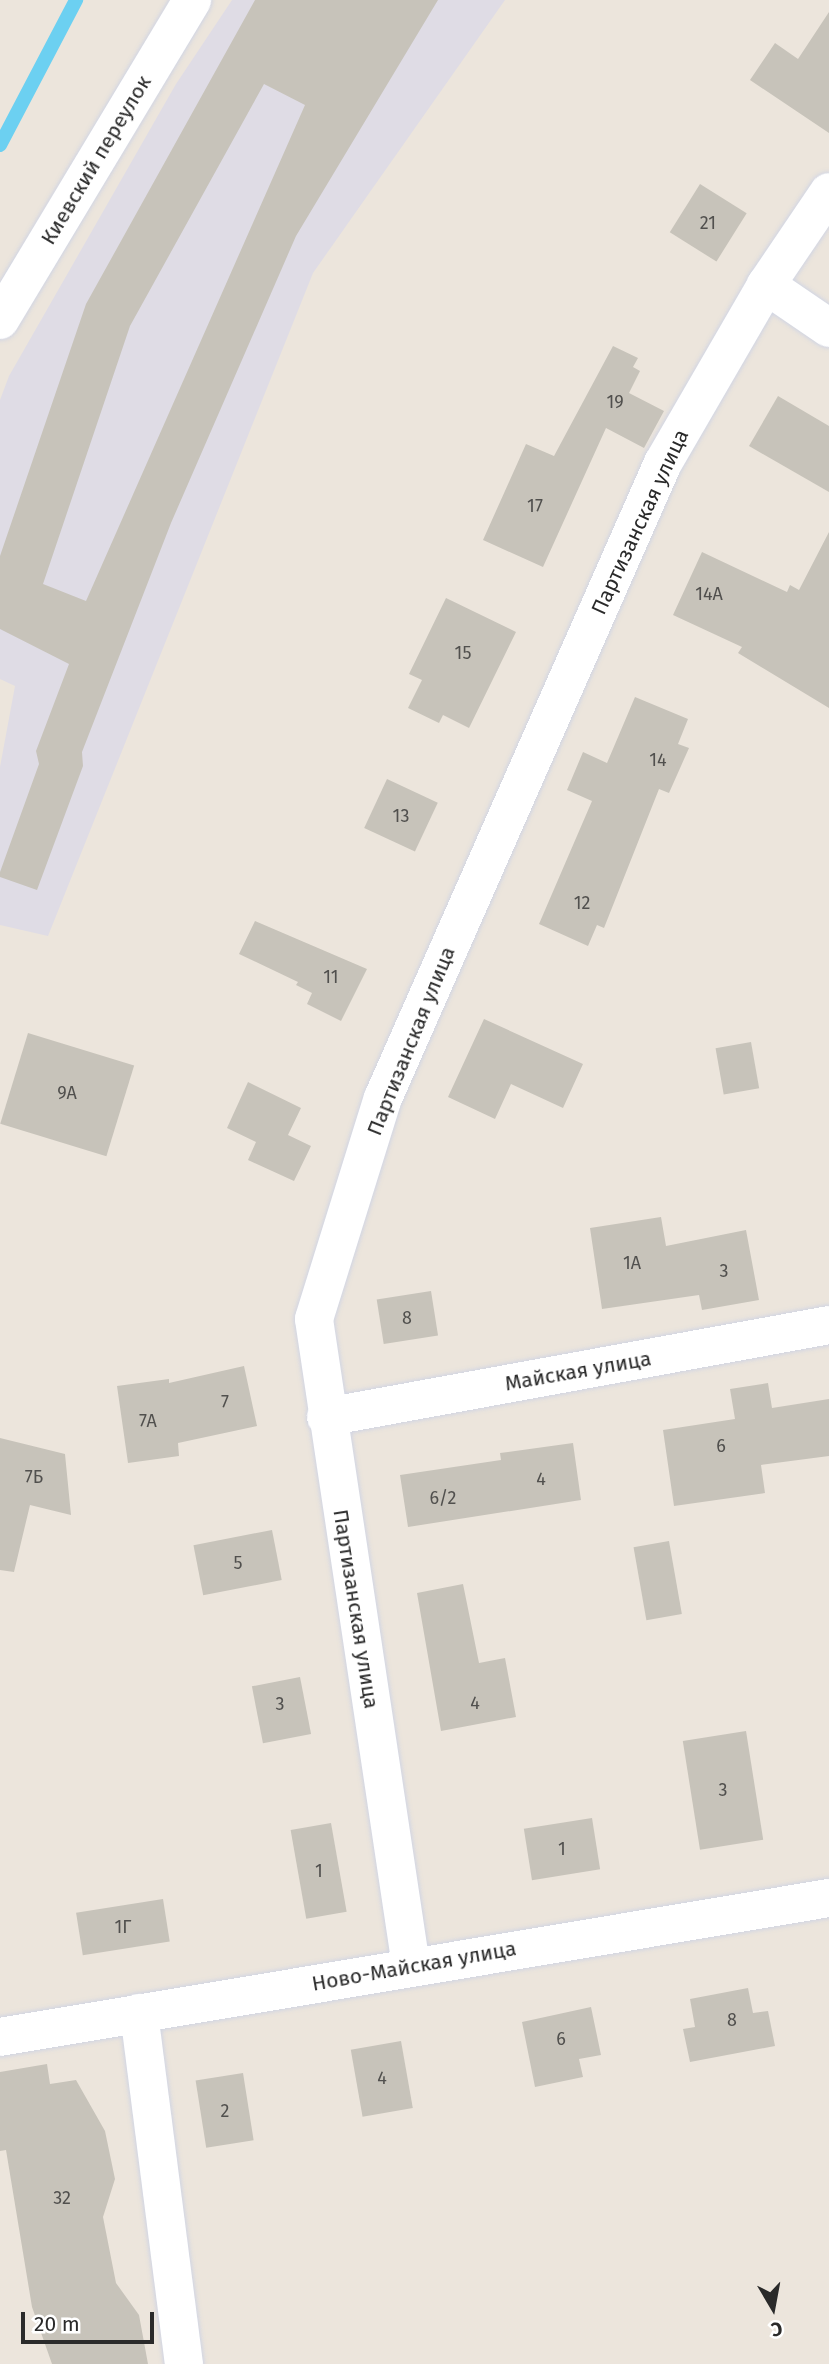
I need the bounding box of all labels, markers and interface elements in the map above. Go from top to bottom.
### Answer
street label: Киевский переулок [36,71,156,249]
house number: 21 [700,212,716,234]
house number: 19 [606,391,624,413]
street label: Партизанская улица [586,425,694,619]
house number: 17 [527,495,543,517]
house number: 14А [695,583,723,605]
house number: 15 [455,642,471,664]
house number: 14 [649,749,667,771]
house number: 13 [393,805,409,827]
house number: 12 [574,892,590,914]
street label: Партизанская улица [362,943,460,1139]
house number: 11 [323,966,339,988]
house number: 9А [57,1082,77,1104]
house number: 1А [623,1252,641,1274]
house number: 3 [720,1260,728,1282]
house number: 8 [402,1307,412,1329]
street label: Майская улица [503,1346,653,1396]
house number: 7 [221,1391,229,1413]
house number: 7А [139,1410,157,1432]
house number: 6 [716,1435,726,1457]
house number: 7Б [25,1466,43,1488]
house number: 4 [536,1468,546,1490]
house number: 6/2 [430,1487,456,1509]
street label: Партизанская улица [328,1508,384,1710]
house number: 5 [233,1552,243,1574]
house number: 4 [470,1692,480,1714]
house number: 3 [276,1693,284,1715]
house number: 3 [719,1779,727,1801]
house number: 1 [558,1838,566,1860]
house number: 1 [315,1860,323,1882]
house number: 1Г [115,1916,131,1938]
street label: Ново-Майская улица [310,1936,518,1996]
house number: 8 [727,2009,737,2031]
house number: 6 [556,2028,566,2050]
house number: 4 [377,2067,387,2089]
house number: 2 [221,2100,229,2122]
house number: 32 [53,2187,71,2209]
north arrow [738,2273,808,2343]
scale bar [24,2298,158,2342]
text: 20 m [34,2311,80,2337]
text: С [769,2317,784,2341]

